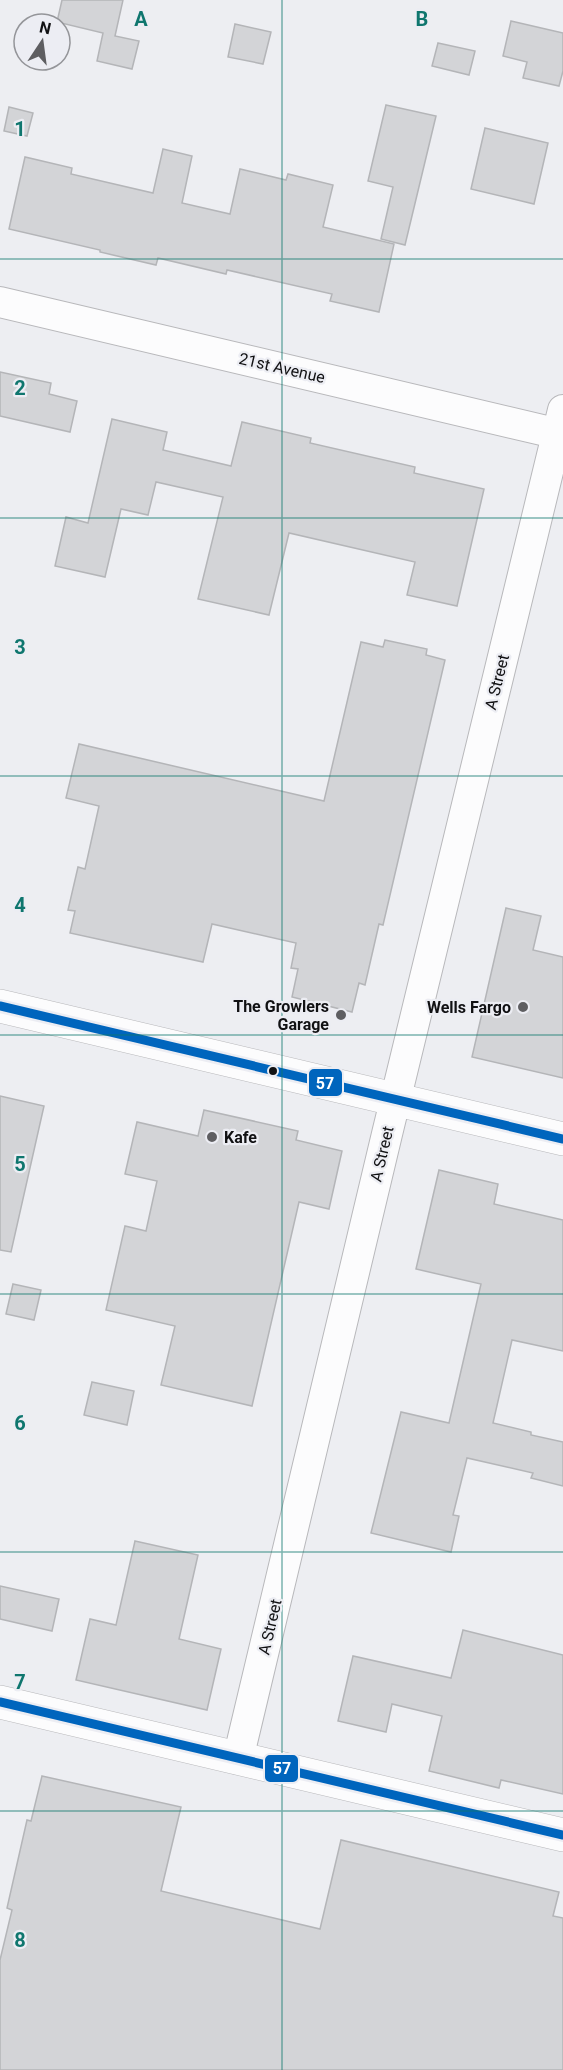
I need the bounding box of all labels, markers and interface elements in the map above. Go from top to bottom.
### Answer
text: A [134,7,148,31]
text: B [416,7,428,31]
north arrow [12,12,72,72]
text: N [38,17,53,38]
text: 1 [14,117,26,141]
street label: 21st Avenue [237,349,327,387]
text: 2 [14,376,26,400]
text: 3 [14,635,26,659]
street label: A Street [481,652,513,712]
text: 4 [14,893,26,917]
place label: The Growlers Garage [233,997,329,1034]
place label: Wells Fargo [427,998,511,1017]
marker: Wells Fargo [516,1000,530,1014]
marker: The Growlers Garage [334,1008,348,1022]
unlabelled marker [267,1065,279,1077]
line badge: 57 [308,1068,343,1097]
text: 57 [316,1074,334,1093]
street label: A Street [366,1124,398,1184]
place label: Kafe [224,1128,257,1147]
marker: Kafe [205,1130,219,1144]
text: 5 [14,1152,26,1176]
text: 6 [14,1411,26,1435]
street label: A Street [254,1597,286,1657]
text: 7 [14,1670,26,1694]
line badge: 57 [264,1754,299,1783]
text: 57 [273,1759,291,1778]
text: 8 [14,1928,26,1952]

